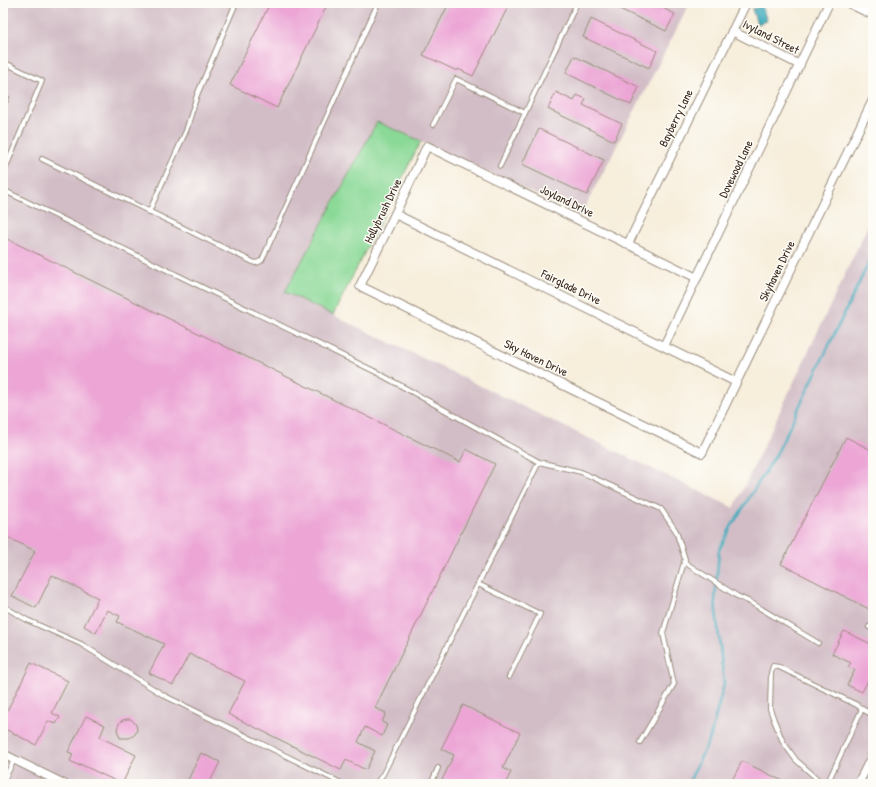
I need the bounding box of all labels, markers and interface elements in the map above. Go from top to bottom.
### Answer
street label: Ivyland Street [740,15,803,58]
street label: Bayberry Lane [654,86,697,149]
street label: Dovewood Lane [714,137,757,200]
street label: Hollybrush Drive [360,175,406,246]
street label: Joyland Drive [538,180,597,221]
street label: Skyhaven Drive [755,237,799,304]
street label: Fairglade Drive [538,264,604,308]
street label: Sky Haven Drive [501,335,571,380]

